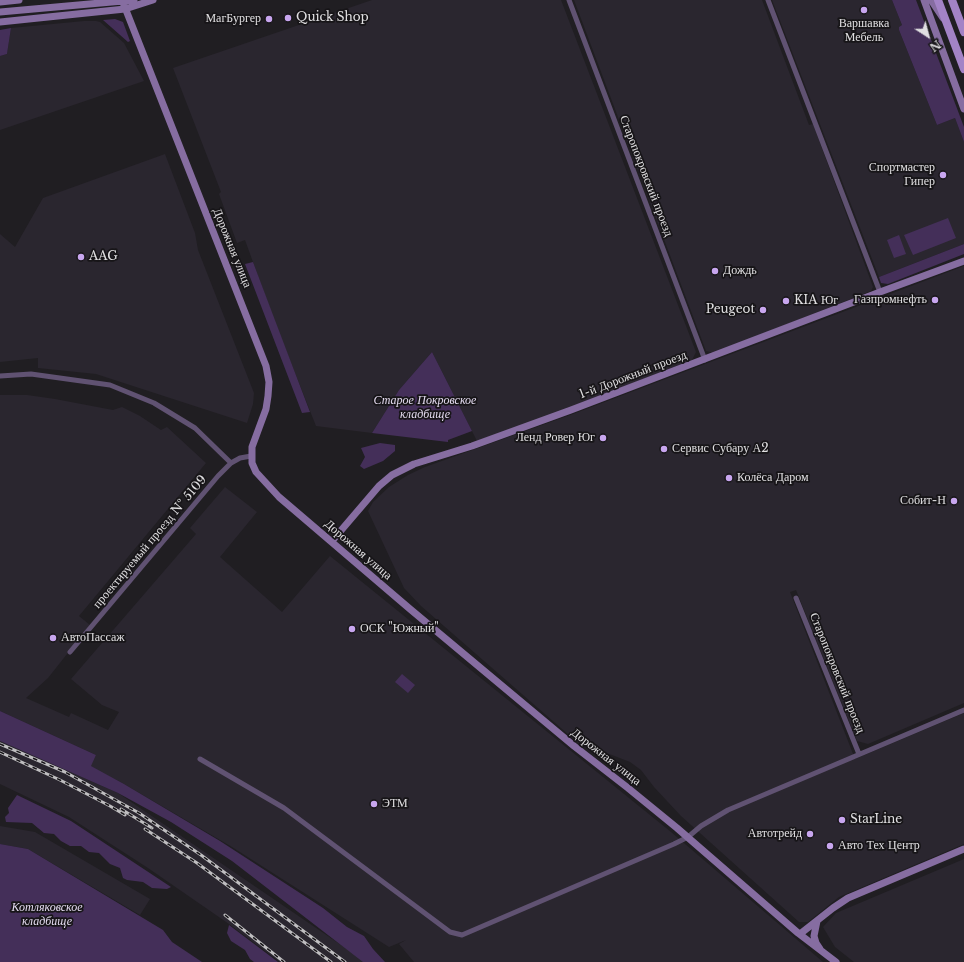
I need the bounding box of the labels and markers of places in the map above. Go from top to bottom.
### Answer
marker: Варшавка Мебель [859,5,869,15]
place label: Quick Shop [296,11,369,25]
place label: МагБургер [205,12,261,26]
marker: Quick Shop [283,13,293,23]
marker: МагБургер [264,14,274,24]
place label: Варшавка Мебель [839,17,889,45]
place label: Спортмастер Гипер [869,161,935,189]
marker: Спортмастер Гипер [938,170,948,180]
place label: AAG [89,250,118,264]
marker: AAG [76,252,86,262]
place label: Дождь [723,264,757,278]
marker: Дождь [710,266,720,276]
place label: Газпромнефть [854,293,927,307]
place label: KIA Юг [794,294,838,308]
marker: Газпромнефть [930,295,940,305]
marker: KIA Юг [781,296,791,306]
place label: Peugeot [706,303,755,317]
marker: Peugeot [758,305,768,315]
place label: Ленд Ровер Юг [516,431,595,445]
marker: Ленд Ровер Юг [598,433,608,443]
place label: Сервис Субару А2 [672,442,769,456]
marker: Сервис Субару А2 [659,444,669,454]
place label: Колёса Даром [737,471,809,485]
marker: Колёса Даром [724,473,734,483]
place label: Собит-Н [900,494,946,508]
marker: Собит-Н [949,496,959,506]
place label: ОСК "Южный" [360,622,439,636]
marker: ОСК "Южный" [347,624,357,634]
place label: АвтоПассаж [61,631,125,645]
marker: АвтоПассаж [48,633,58,643]
place label: ЭТМ [382,797,408,811]
marker: ЭТМ [369,799,379,809]
place label: StarLine [850,813,902,827]
marker: StarLine [837,815,847,825]
place label: Автотрейд [748,827,802,841]
marker: Автотрейд [805,829,815,839]
place label: Авто Тех Центр [838,839,920,853]
marker: Авто Тех Центр [825,841,835,851]

